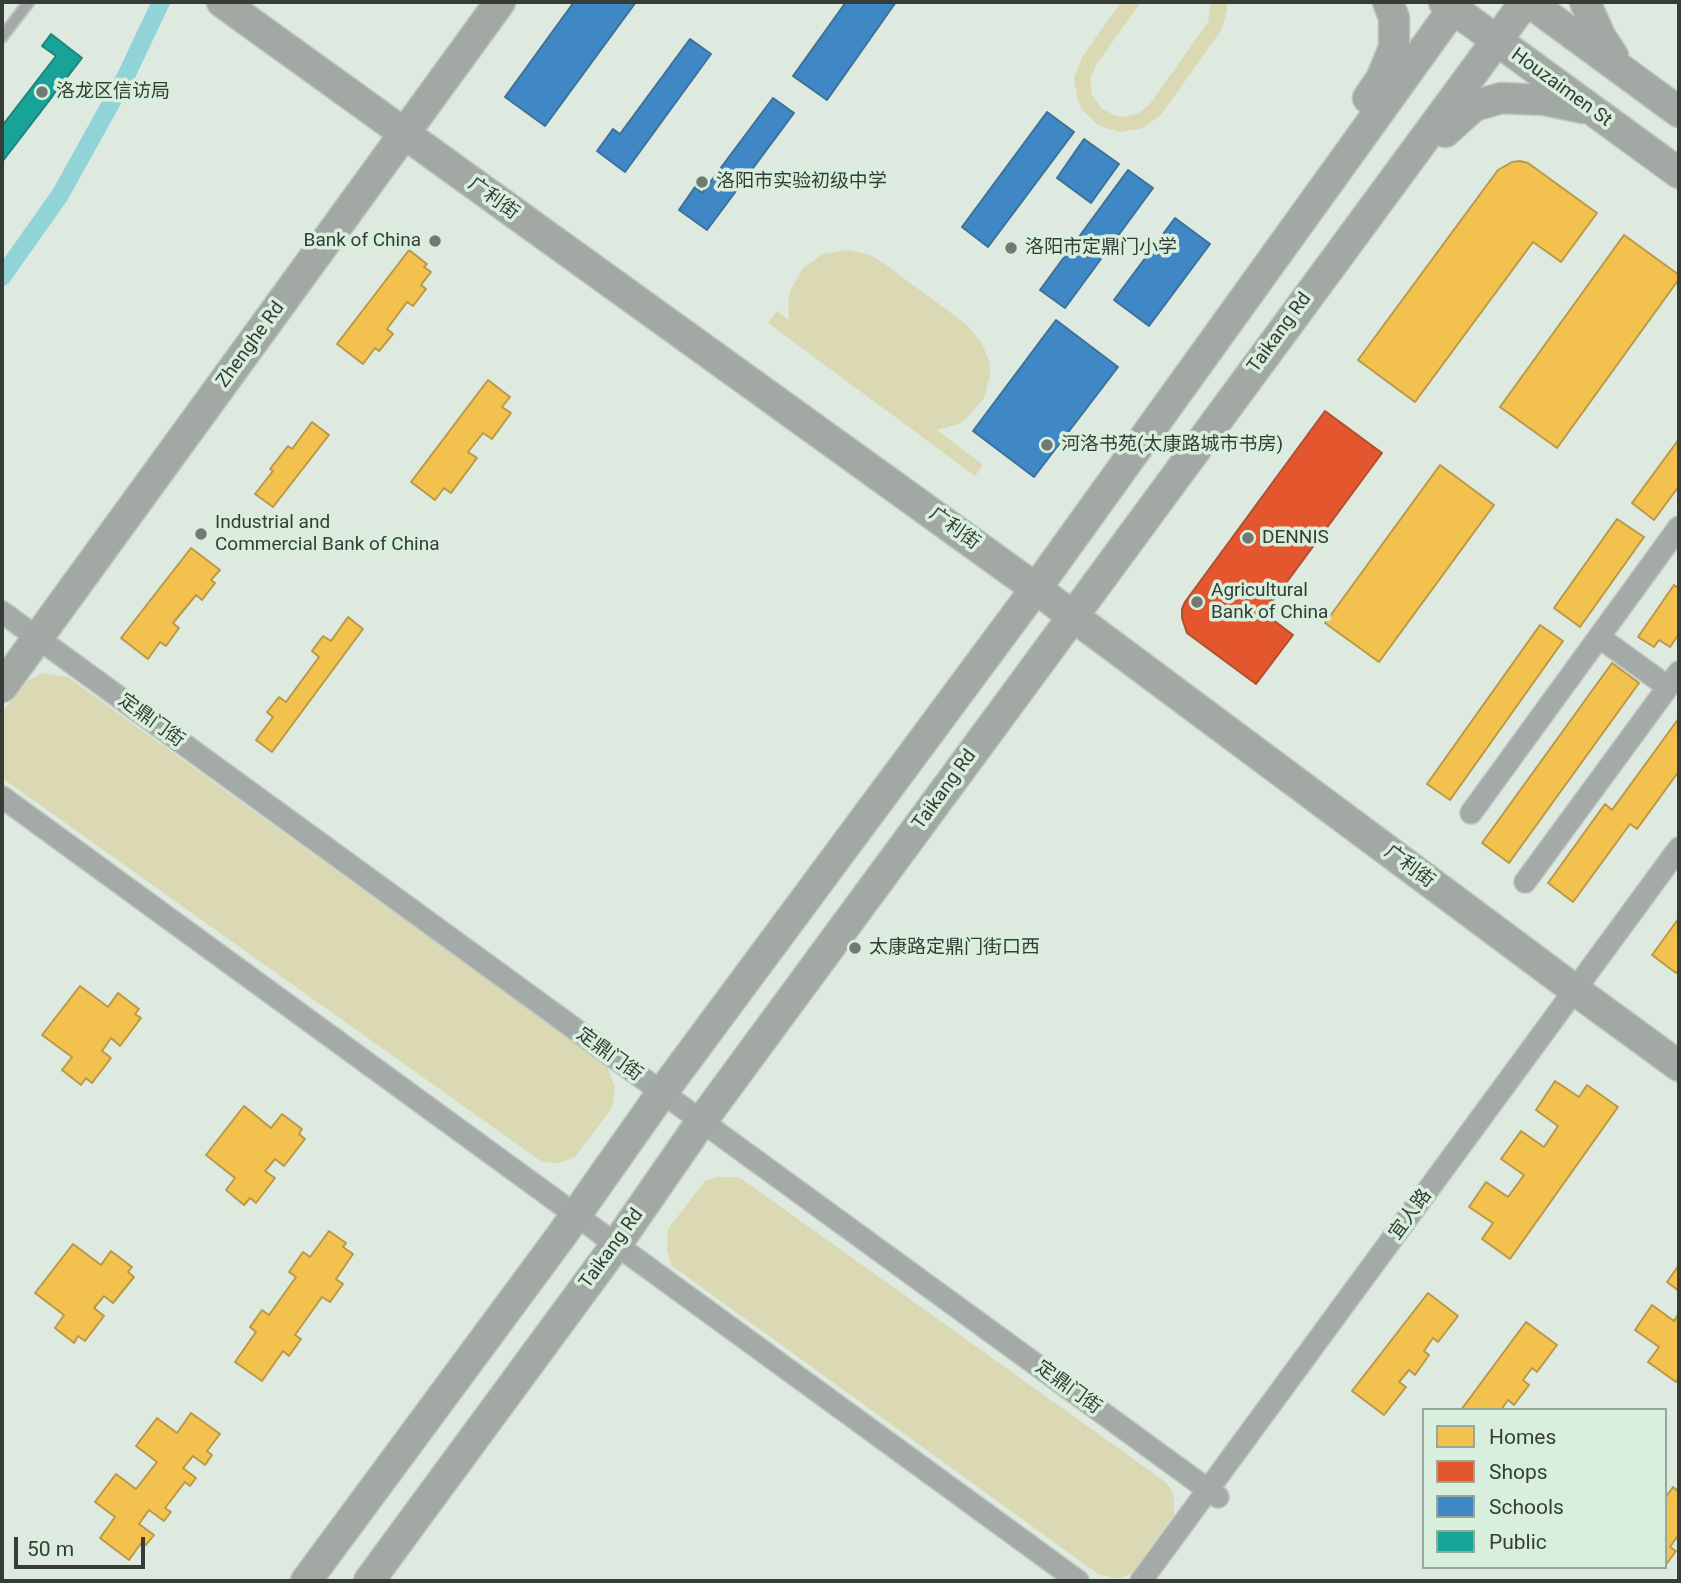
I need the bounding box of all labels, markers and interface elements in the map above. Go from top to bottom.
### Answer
street label: Houzaimen St [1506,44,1616,132]
place label: 洛龙区信访局 [56,81,170,103]
marker: 洛龙区信访局 [34,84,50,100]
place label: 洛阳市实验初级中学 [716,171,887,193]
street label: 广利街 [463,173,523,225]
marker: 洛阳市实验初级中学 [694,174,710,190]
place label: Bank of China [304,230,421,252]
marker: Bank of China [427,233,443,249]
place label: 洛阳市定鼎门小学 [1025,237,1177,259]
marker: 洛阳市定鼎门小学 [1003,240,1019,256]
street label: Taikang Rd [1243,288,1317,378]
street label: Zhenghe Rd [212,298,290,392]
place label: 河洛书苑(太康路城市书房) [1061,434,1283,456]
marker: 河洛书苑(太康路城市书房) [1039,437,1055,453]
street label: 广利街 [924,503,984,555]
place label: Industrial and Commercial Bank of China [215,512,440,556]
marker: Industrial and Commercial Bank of China [193,526,209,542]
place label: DENNIS [1262,527,1329,549]
marker: DENNIS [1240,530,1256,546]
place label: Agricultural Bank of China [1211,580,1328,624]
marker: Agricultural Bank of China [1189,594,1205,610]
street label: 定鼎门街 [114,689,188,753]
street label: Taikang Rd [908,745,982,835]
street label: 广利街 [1379,841,1439,893]
place label: 太康路定鼎门街口西 [869,937,1040,959]
marker: 太康路定鼎门街口西 [847,940,863,956]
street label: 定鼎门街 [572,1023,646,1087]
street label: 宜人路 [1385,1185,1437,1245]
street label: Taikang Rd [575,1204,649,1294]
street label: 定鼎门街 [1031,1356,1105,1420]
legend [1422,1408,1667,1569]
text: Homes [1489,1425,1556,1449]
text: Shops [1489,1460,1548,1484]
text: Schools [1489,1495,1564,1519]
scale bar [18,1524,149,1568]
text: Public [1489,1530,1547,1554]
text: 50 m [27,1537,74,1561]

